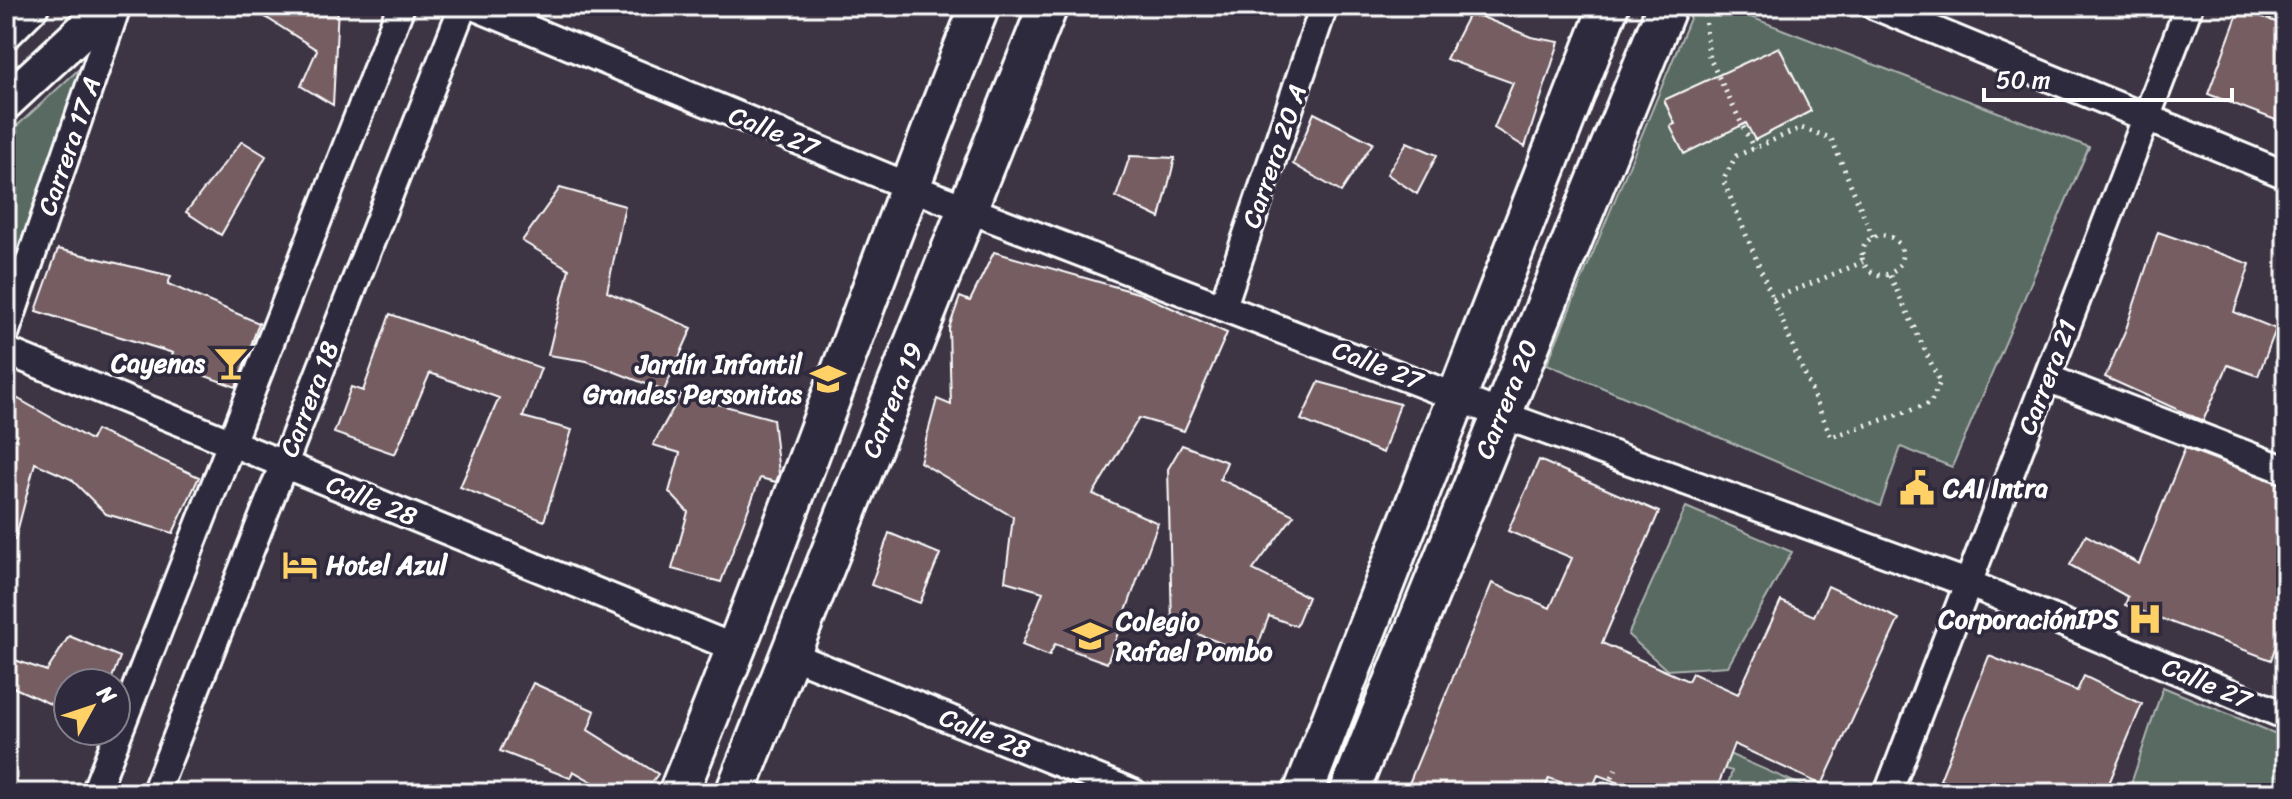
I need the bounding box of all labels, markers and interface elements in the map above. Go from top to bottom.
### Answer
scale bar [1984,52,2232,102]
text: 50 m [1996,59,2051,101]
street label: Carrera 17 A [24,70,114,222]
street label: Carrera 20 A [1228,78,1320,234]
street label: Calle 27 [722,92,828,171]
street label: Carrera 21 [2004,312,2090,442]
street label: Calle 27 [1326,327,1432,404]
street label: Carrera 20 [1461,332,1551,466]
street label: Carrera 18 [266,334,352,464]
street label: Carrera 19 [848,335,936,465]
place label: Cayenas [110,340,206,386]
place label: Jardín Infantil Grandes Personitas [583,341,804,417]
bar icon: Cayenas [212,344,250,382]
school or university icon: Jardín Infantil Grandes Personitas [809,360,847,398]
street label: Calle 28 [319,461,425,539]
place label: CAI Intra [1942,465,2048,511]
public building icon: CAI Intra [1898,469,1936,507]
place label: Hotel Azul [326,542,449,588]
hotel icon: Hotel Azul [281,546,319,584]
place label: CorporaciónIPS [1937,596,2120,642]
place label: Colegio Rafael Pombo [1115,598,1273,674]
hospital icon: CorporaciónIPS [2126,600,2164,638]
school or university icon: Colegio Rafael Pombo [1071,617,1109,655]
street label: Calle 27 [2155,643,2261,723]
north arrow [52,667,132,747]
text: N [86,675,127,713]
street label: Calle 28 [932,694,1038,772]

